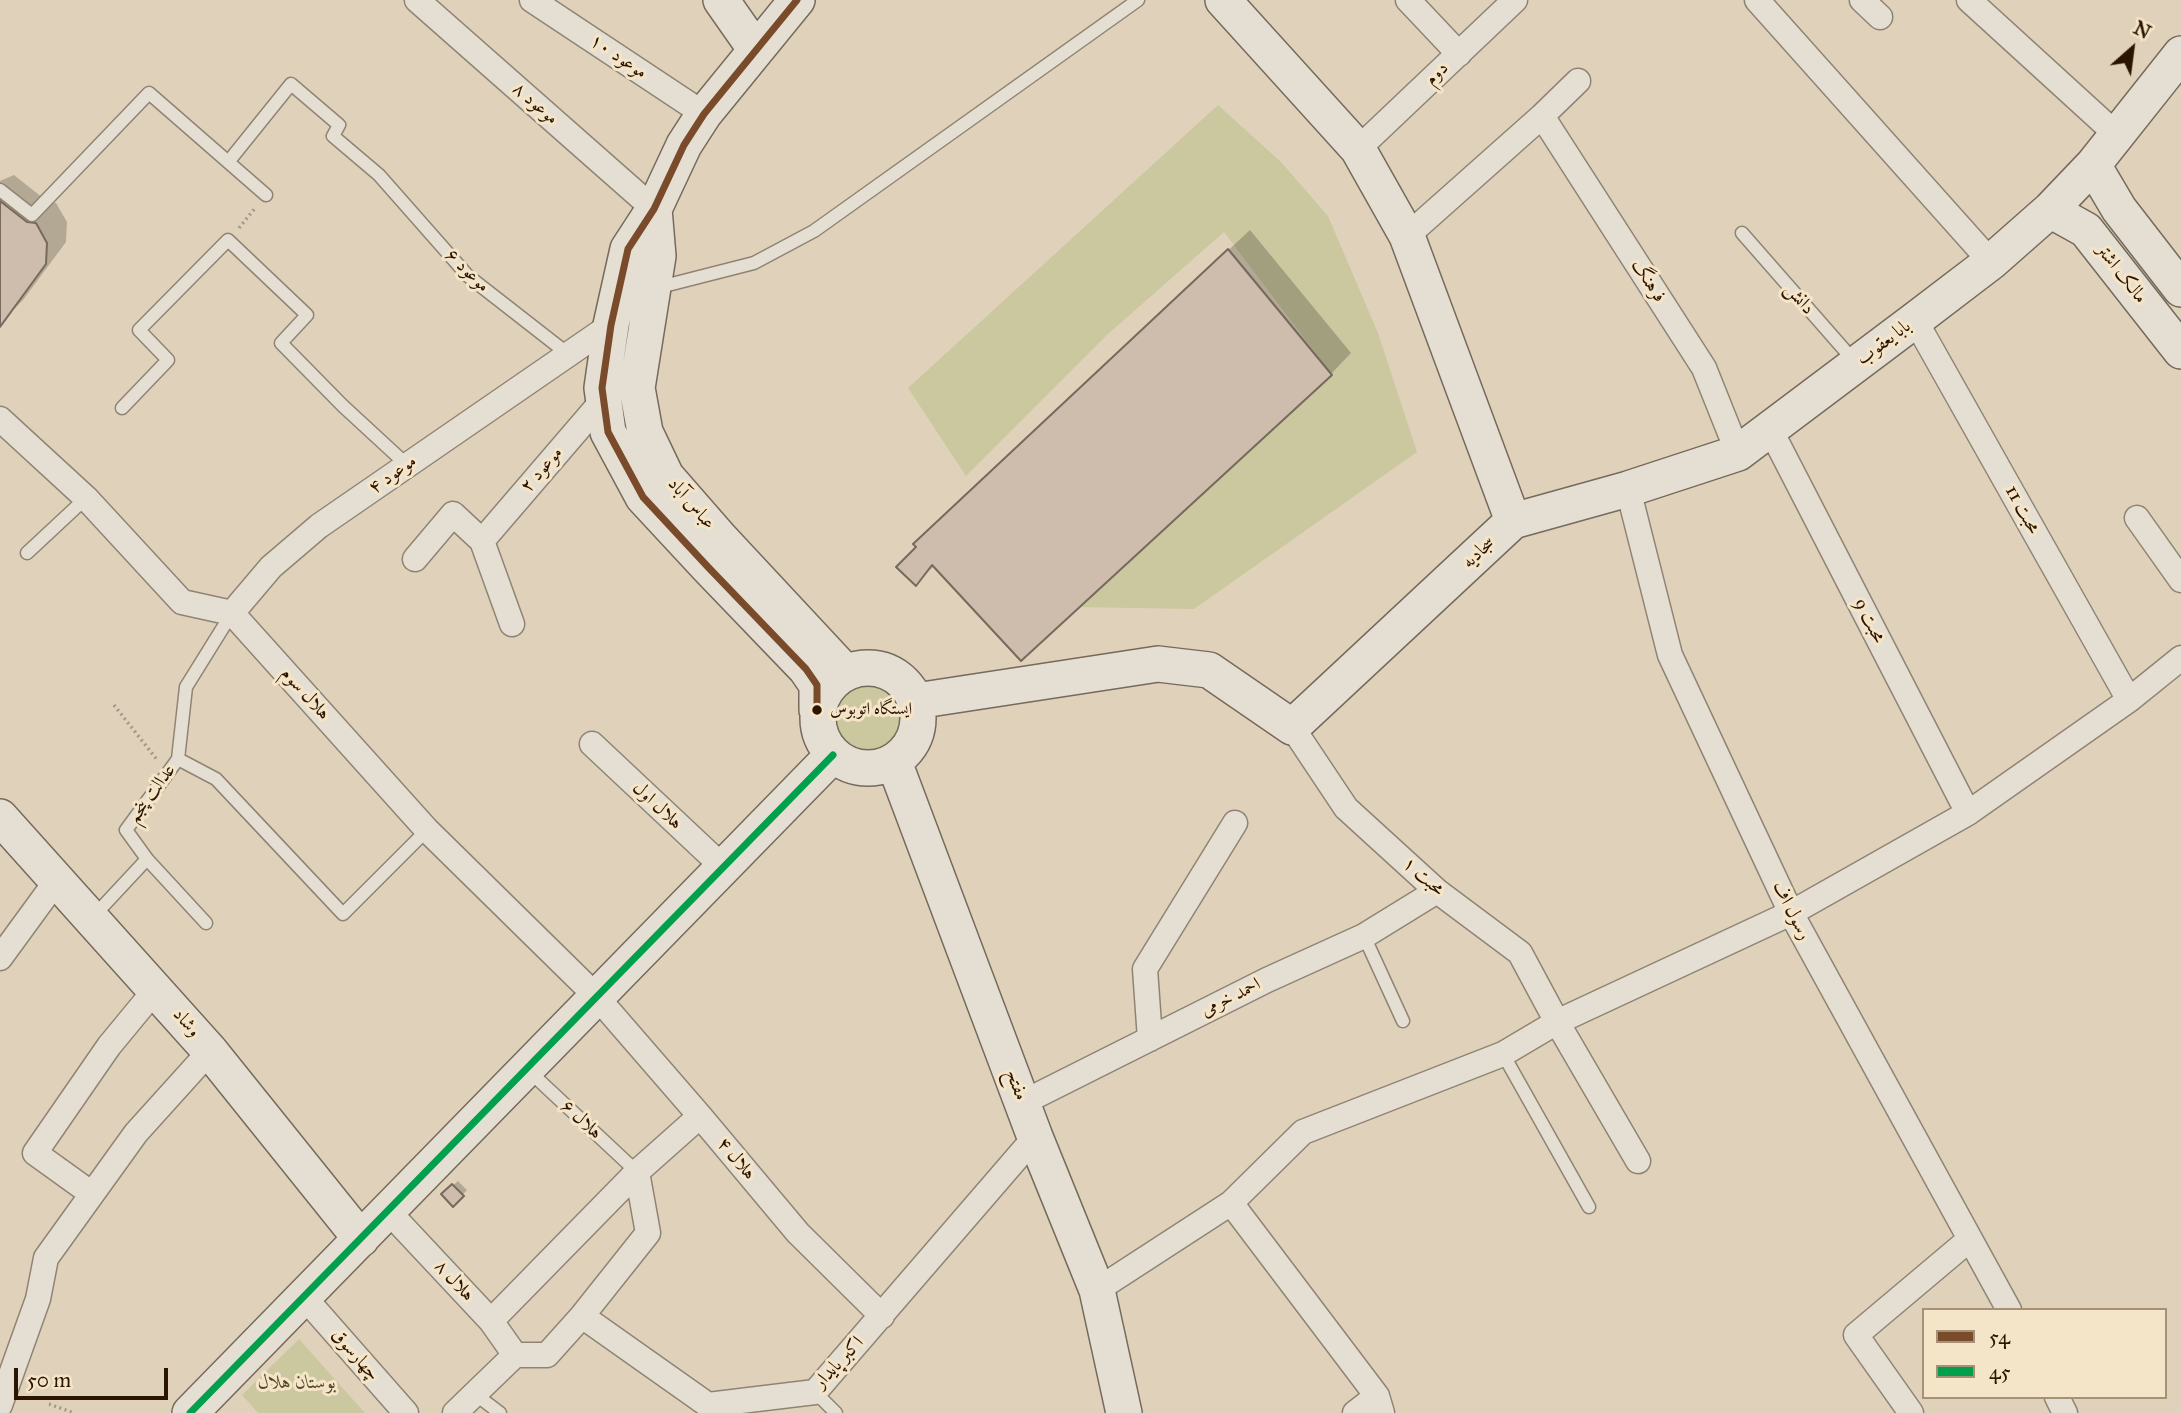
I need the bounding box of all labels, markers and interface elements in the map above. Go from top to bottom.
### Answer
north arrow [2097,14,2167,84]
text: N [2130,16,2155,44]
street label: موعود ۱۰ [585,30,651,84]
street label: دوم [1420,57,1454,91]
street label: موعود ۸ [507,78,563,130]
street label: مالک اشتر [2091,240,2151,308]
street label: موعود ۶ [440,244,494,298]
street label: فرهنگ [1626,255,1670,307]
street label: دانش [1779,278,1819,320]
street label: بابا یعقوب [1852,315,1916,371]
street label: موعود ۲ [516,442,568,498]
street label: موعود ۴ [365,450,421,500]
street label: عباس آباد [662,473,720,535]
street label: محبت 11 [1999,482,2045,538]
street label: سجادیه [1458,532,1500,574]
street label: محبت 9 [1848,595,1890,647]
street label: هلال سوم [275,663,335,725]
place label: ایستگاه اتوبوس [830,700,912,720]
marker: ایستگاه اتوبوس [810,703,824,717]
street label: عدالت پنجم [123,760,181,828]
street label: هلال اول [627,777,687,835]
street label: محبت ۱ [1397,853,1449,901]
street label: رسول اف [1766,878,1816,944]
street label: احمد خرمی [1197,973,1265,1023]
street label: وشاد [167,1004,205,1042]
street label: مفتح [1000,1066,1032,1104]
street label: هلال ۶ [556,1095,606,1145]
street label: هلال ۴ [712,1133,760,1185]
street label: هلال ۸ [429,1256,479,1306]
legend [1922,1308,2167,1399]
street label: چهارسوق [326,1324,384,1386]
text: 54 [1989,1324,2010,1350]
street label: اکبر پایدار [809,1332,869,1394]
scale bar [18,1354,172,1398]
text: 45 [1989,1359,2010,1385]
text: 50 m [27,1367,71,1393]
park label: بوستان هلال [258,1372,336,1394]

